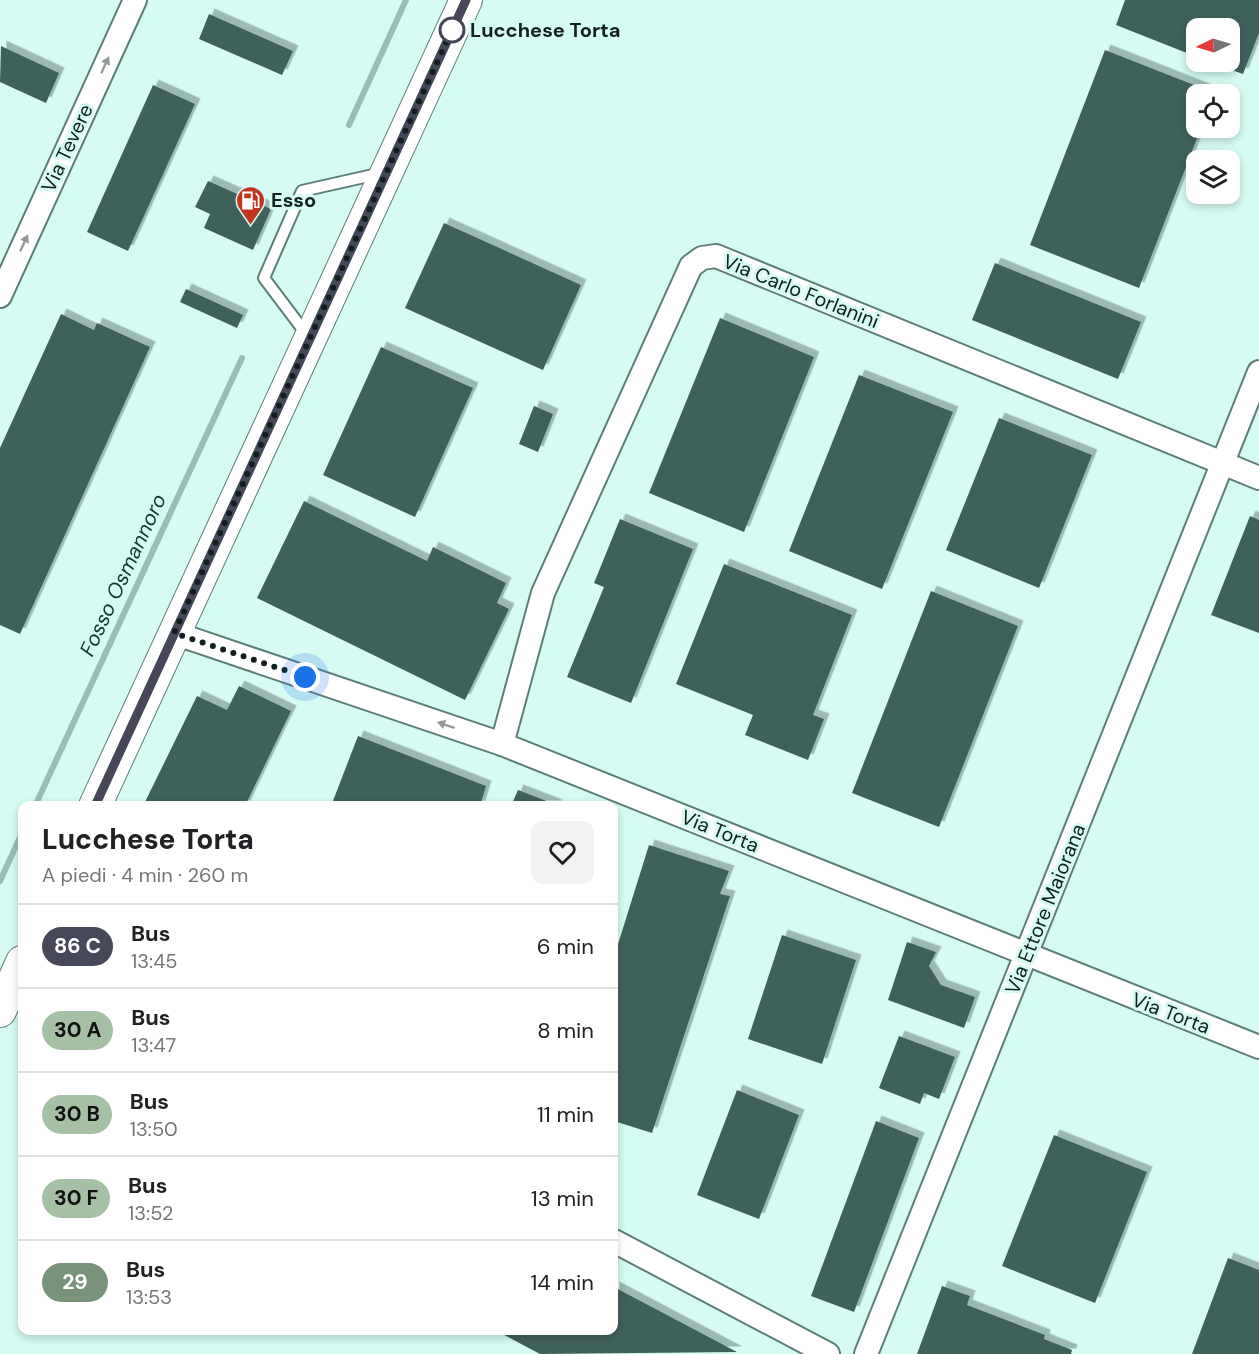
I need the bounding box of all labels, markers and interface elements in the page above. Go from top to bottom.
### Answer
marker: Lucchese Torta [439,17,465,43]
place label: Lucchese Torta [470,17,620,43]
north arrow [1186,18,1240,72]
map controls [1186,18,1240,204]
one-way arrow [101,57,110,74]
button: locate [1186,84,1240,138]
street label: Via Tevere [35,100,99,196]
button: layers [1186,150,1240,204]
fuel station icon: Esso [234,184,266,226]
place label: Esso [271,187,316,213]
one-way arrow [20,234,29,251]
street label: Via Carlo Forlanini [719,248,883,334]
water label: Fosso Osmannoro [73,489,173,661]
your location [290,662,320,692]
one-way arrow [437,720,455,730]
street label: Via Torta [677,804,763,858]
street label: Via Ettore Maiorana [999,820,1091,998]
text: Lucchese Torta [42,821,254,858]
button: heart [531,821,594,884]
text: A piedi · 4 min · 260 m [42,862,248,888]
text: Bus [131,919,170,948]
text: 86 C [54,932,101,960]
text: 6 min [537,932,594,961]
text: 13:45 [131,948,178,974]
street label: Via Torta [1128,986,1214,1040]
text: Bus [131,1003,171,1032]
text: 30 A [54,1016,101,1044]
text: 8 min [537,1016,594,1045]
text: 13:47 [131,1032,176,1058]
text: Bus [130,1087,169,1116]
text: 30 B [54,1100,100,1128]
text: 11 min [537,1100,594,1129]
text: 13:50 [130,1116,178,1142]
text: Bus [128,1171,167,1200]
text: 30 F [54,1184,98,1212]
text: 13 min [531,1184,594,1213]
text: 13:52 [128,1200,174,1226]
text: Bus [126,1255,165,1284]
text: 29 [62,1268,88,1296]
text: 14 min [530,1268,594,1297]
text: 13:53 [126,1284,172,1310]

